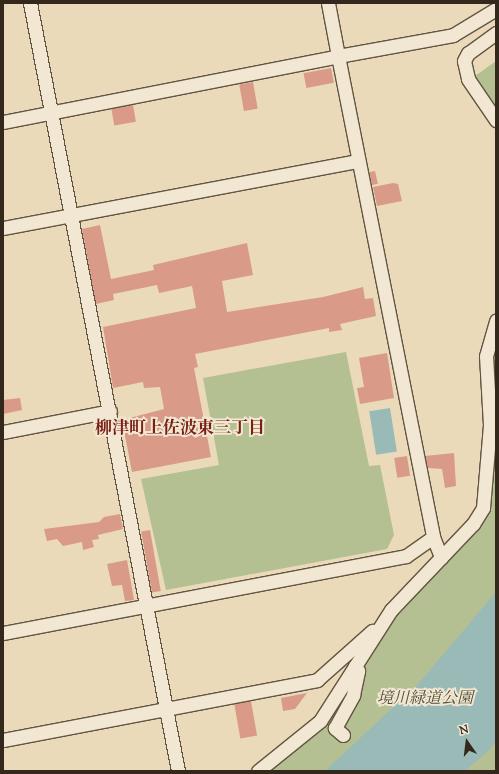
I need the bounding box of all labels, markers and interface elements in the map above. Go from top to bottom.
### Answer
district label: 柳津町上佐波東三丁目 [95,420,265,440]
park label: 境川緑道公園 [377,690,473,710]
north arrow [447,722,487,762]
text: N [458,722,470,739]

